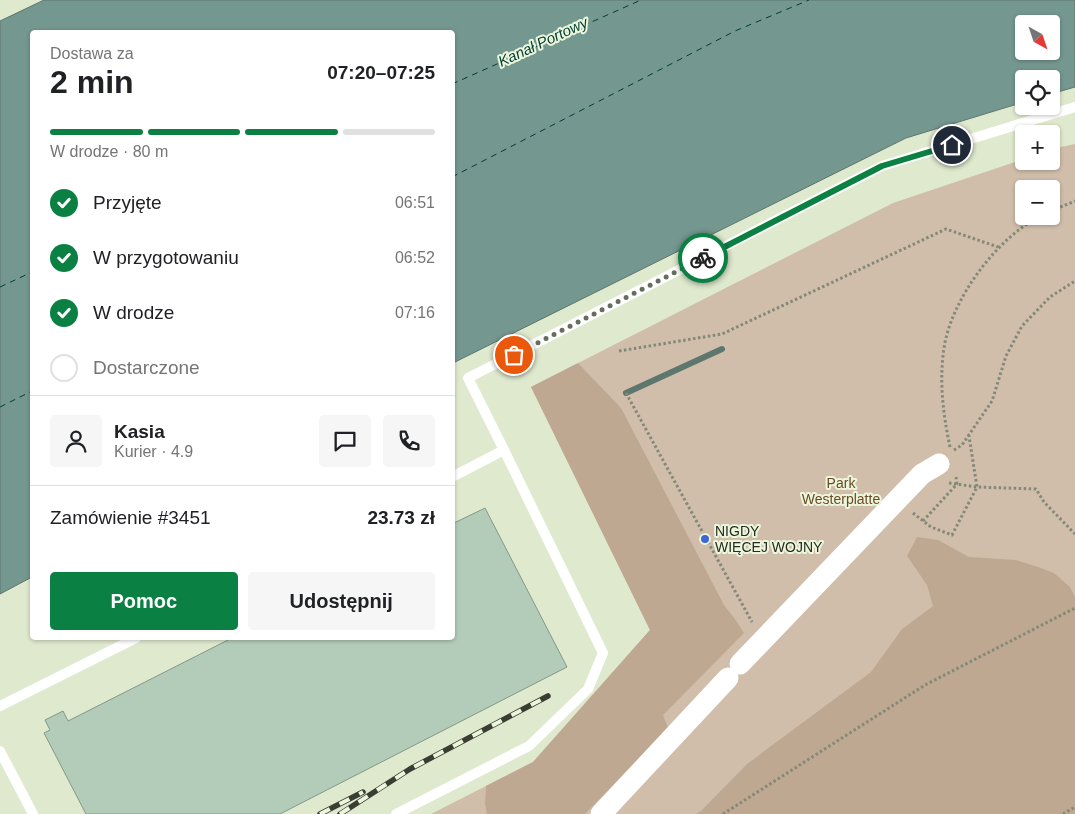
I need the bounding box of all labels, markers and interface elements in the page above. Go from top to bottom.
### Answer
water label: Kanał Portowy [495,13,592,70]
north arrow [1015,15,1060,60]
map controls [1015,15,1060,225]
text: Dostawa za [50,45,134,62]
text: 07:20–07:25 [327,62,435,83]
text: 2 min [50,64,134,100]
button: locate [1015,70,1060,115]
pin [931,124,973,166]
button: + [1015,125,1060,170]
icon: home [938,131,966,159]
text: W drodze · 80 m [50,143,168,160]
button: − [1015,180,1060,225]
icon: check [50,189,78,217]
text: Przyjęte [93,192,162,213]
text: 06:51 [395,194,435,211]
courier [678,233,728,283]
icon: check [50,244,78,272]
icon: bike [689,244,717,272]
text: W przygotowaniu [93,247,239,268]
text: 06:52 [395,249,435,266]
icon: check [50,299,78,327]
text: W drodze [93,302,174,323]
text: 07:16 [395,304,435,321]
pin [493,334,535,376]
icon: bag [500,341,528,369]
text: Dostarczone [93,357,200,378]
button: person [50,415,102,467]
button: chat [319,415,371,467]
button: phone [383,415,435,467]
text: Kasia [114,421,165,442]
text: Kurier · 4.9 [114,443,193,460]
park label: Park Westerplatte [802,475,880,507]
text: Zamówienie #3451 [50,507,211,528]
text: 23.73 zł [367,507,435,528]
place label: NIGDY WIĘCEJ WOJNY [715,523,823,555]
marker: NIGDY WIĘCEJ WOJNY [699,533,711,545]
button: Pomoc [50,572,238,630]
button: Udostępnij [248,572,435,630]

